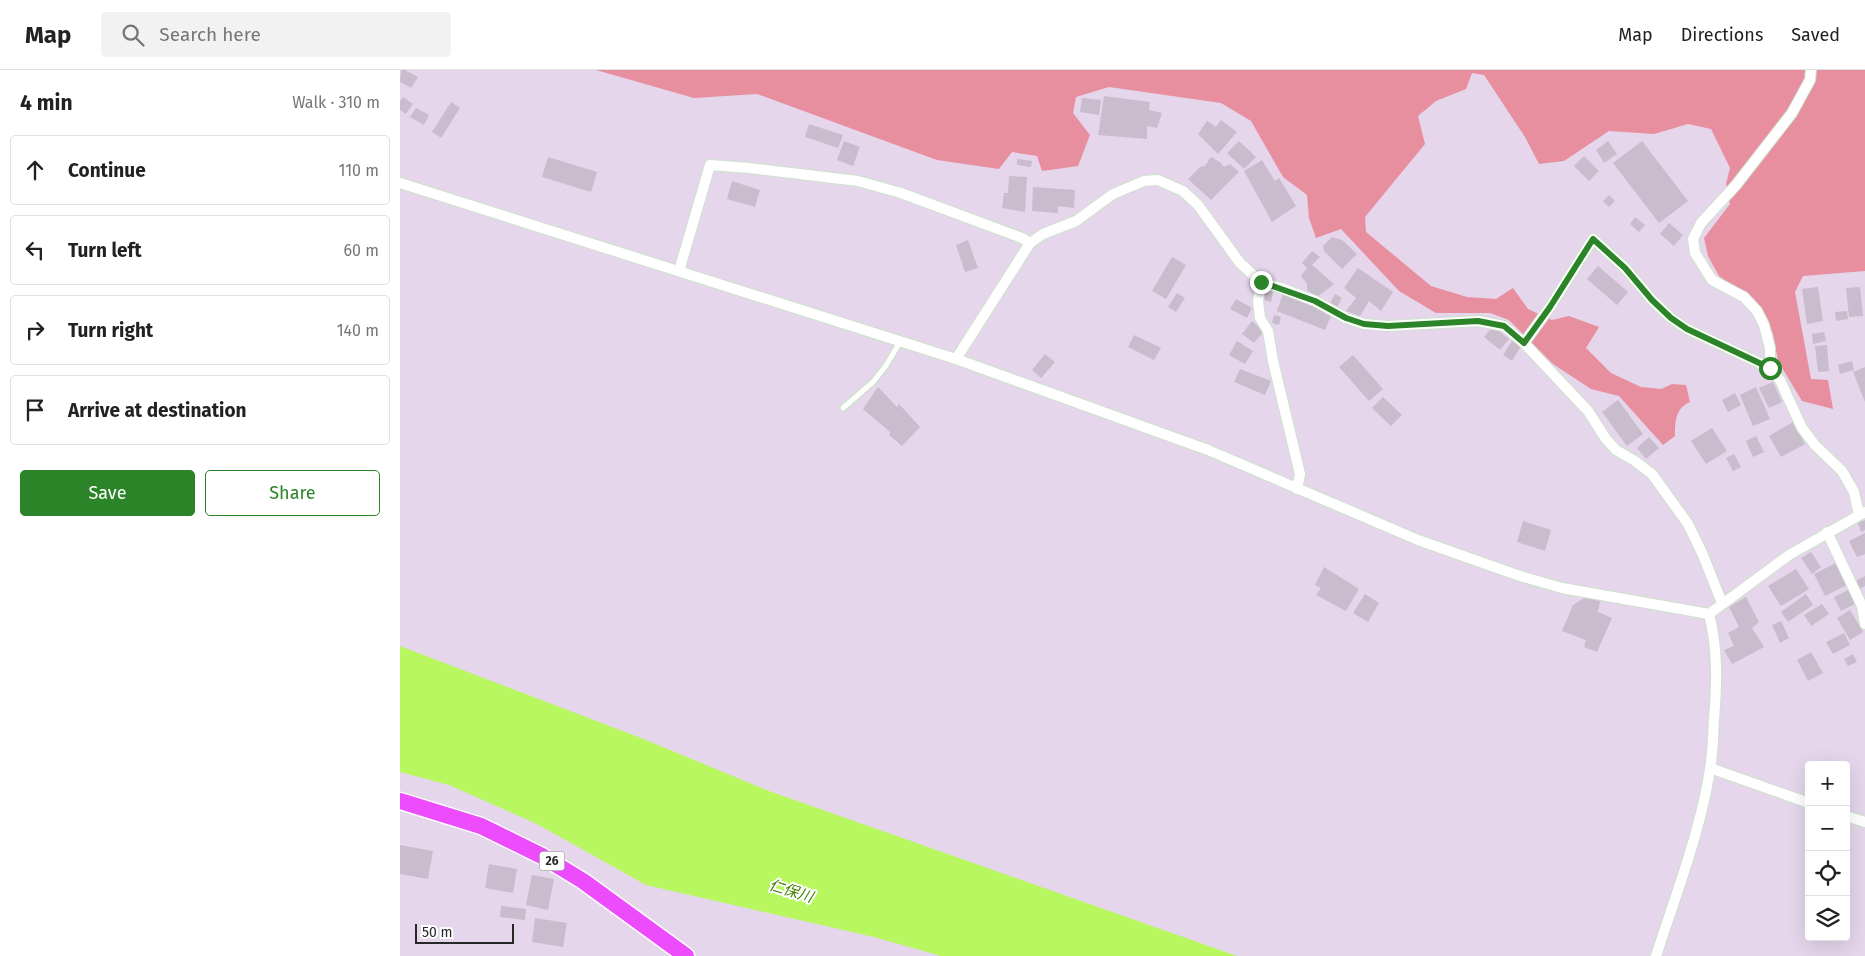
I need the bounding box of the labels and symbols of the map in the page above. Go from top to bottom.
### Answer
route end [1250,271,1273,294]
route start [1759,357,1782,380]
road number: 26 [540,851,564,870]
water label: 仁保川 [767,876,817,907]
scale bar [415,921,514,944]

